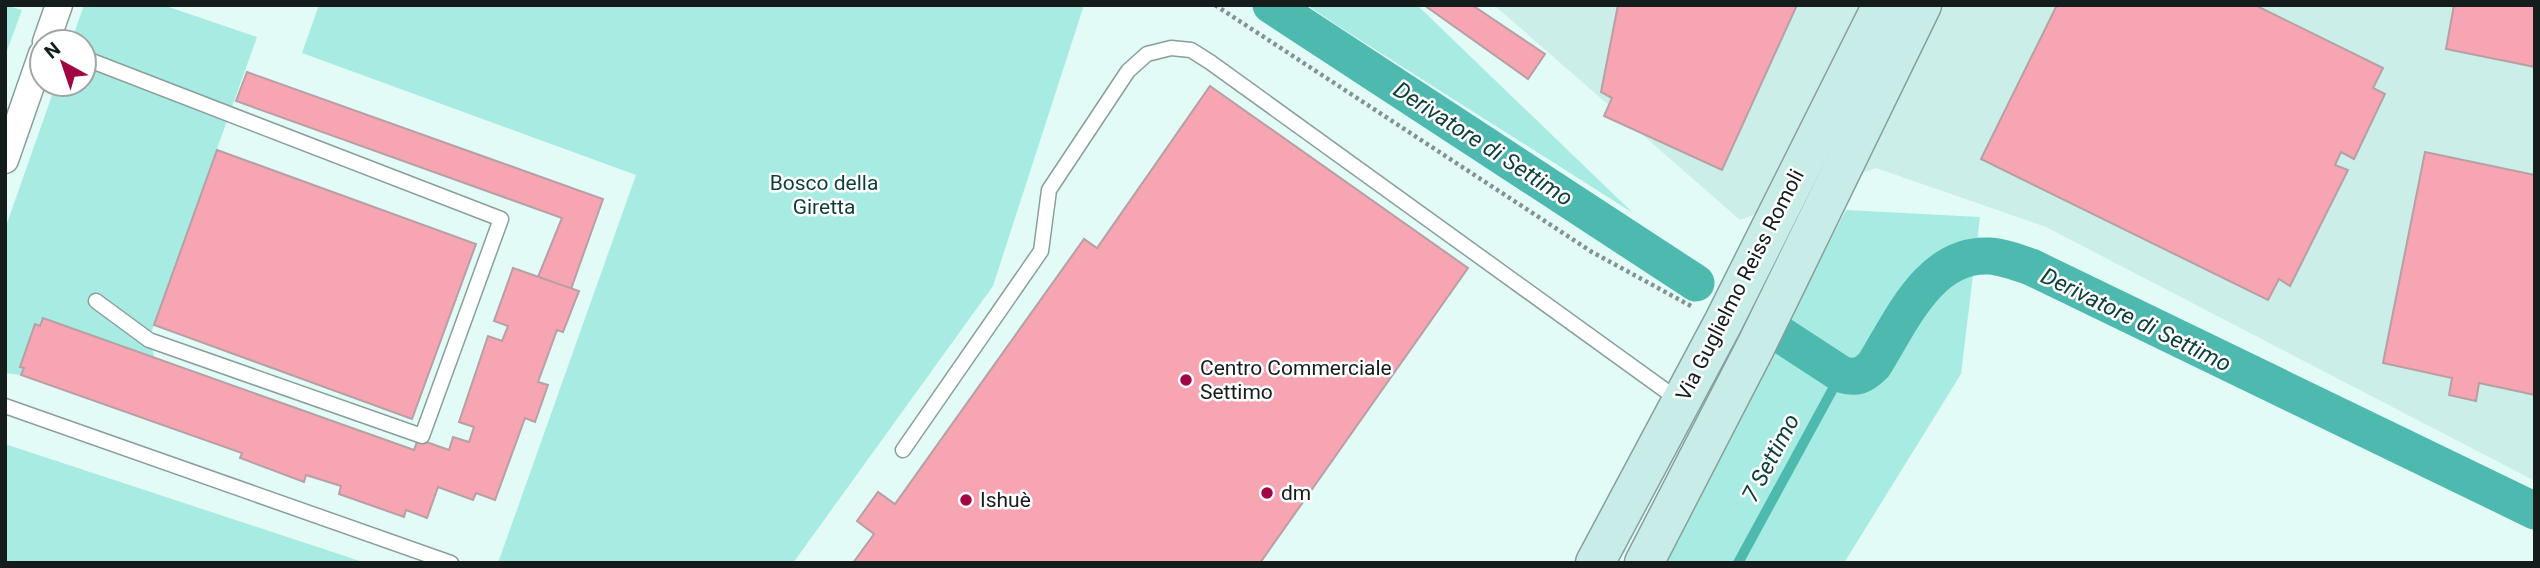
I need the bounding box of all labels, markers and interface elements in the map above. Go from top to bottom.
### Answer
north arrow [28,28,98,98]
text: N [40,37,65,63]
water label: Derivatore di Settimo [1388,76,1578,212]
street label: Via Guglielmo Reiss Romoli [1671,165,1809,405]
park label: Bosco della Giretta [770,171,878,219]
water label: Derivatore di Settimo [2037,262,2235,378]
place label: Centro Commerciale Settimo [1200,356,1392,404]
marker: Centro Commerciale Settimo [1178,372,1194,388]
water label: 7 Settimo [1737,409,1805,507]
place label: dm [1281,481,1311,505]
marker: dm [1259,485,1275,501]
place label: Ishuè [980,488,1031,512]
marker: Ishuè [958,492,974,508]

